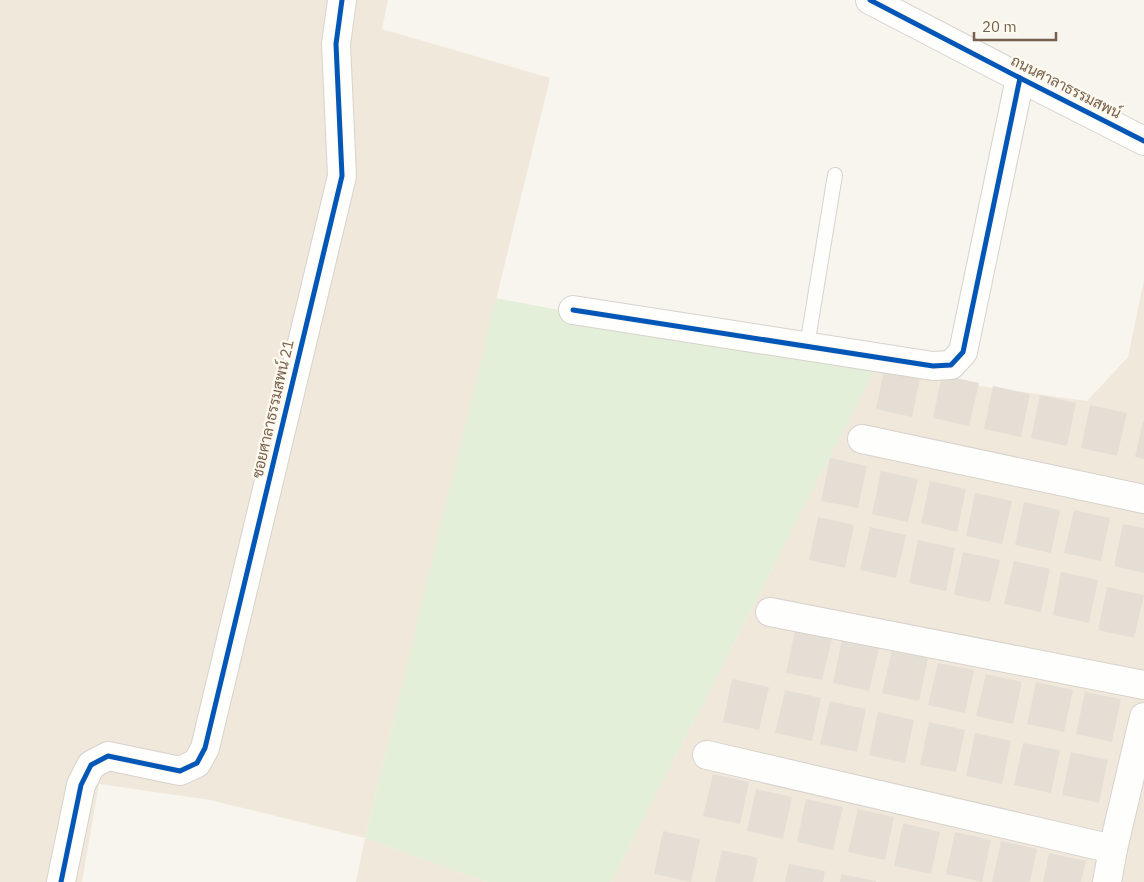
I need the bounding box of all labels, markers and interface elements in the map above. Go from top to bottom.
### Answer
scale bar [974,10,1056,42]
text: 20 m [982,17,1017,36]
street label: ถนนศาลาธรรมสพน์ [1008,51,1124,122]
street label: ซอยศาลาธรรมสพน์ 21 [247,338,298,480]

